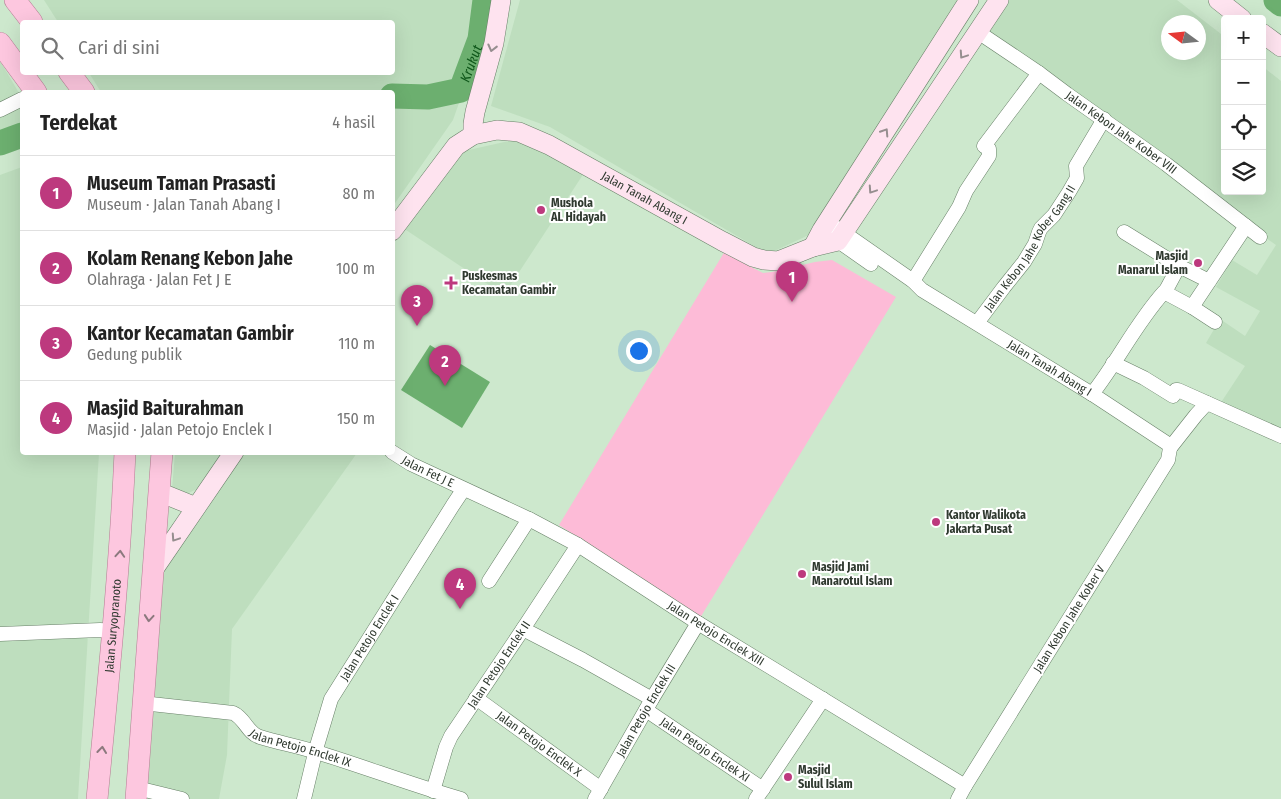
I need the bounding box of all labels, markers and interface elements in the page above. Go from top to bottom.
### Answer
north arrow [1161,15,1206,60]
map controls [1221,15,1266,195]
button: + [1221,15,1266,60]
search box [20,20,395,75]
icon: search [38,34,66,62]
text: Cari di sini [78,36,160,59]
water label: Krukut [457,42,486,85]
one-way arrow [487,43,498,52]
one-way arrow [960,50,969,59]
button: − [1221,60,1266,105]
street label: Jalan Kebon Jahe Kober VIII [1063,88,1180,177]
button: locate [1221,105,1266,150]
text: Terdekat [40,110,117,136]
text: 4 hasil [332,113,375,132]
one-way arrow [879,128,888,137]
button: layers [1221,150,1266,195]
street label: Jalan Tanah Abang I [599,169,690,227]
text: Museum Taman Prasasti [87,172,276,195]
street label: Jalan Kebon Jahe Kober Gang II [981,183,1078,314]
text: 1 [53,184,59,203]
text: 80 m [343,184,375,203]
one-way arrow [869,185,879,194]
text: Museum · Jalan Tanah Abang I [87,195,281,214]
place label: Mushola AL Hidayah [550,196,606,224]
marker: Mushola AL Hidayah [535,204,547,216]
text: Kolam Renang Kebon Jahe [87,247,293,270]
place label: Masjid Manarul Islam [1118,249,1188,277]
marker: Masjid Manarul Islam [1192,257,1204,269]
text: 2 [52,259,60,278]
text: 100 m [336,259,375,278]
pin: 1 [776,261,808,302]
place label: Puskesmas Kecamatan Gambir [462,269,557,297]
text: Olahraga · Jalan Fet J E [87,270,231,289]
marker: Puskesmas Kecamatan Gambir [444,276,458,290]
pin: 3 [401,285,433,326]
text: Kantor Kecamatan Gambir [87,322,294,345]
text: 3 [52,334,60,353]
text: 110 m [338,334,375,353]
street label: Jalan Tanah Abang I [1005,337,1094,399]
your location [626,338,652,364]
text: Gedung publik [87,345,182,364]
pin: 2 [429,345,461,386]
text: Masjid Baiturahman [87,397,244,420]
text: 4 [52,409,60,428]
text: 150 m [337,409,375,428]
text: Masjid · Jalan Petojo Enclek I [87,420,272,439]
street label: Jalan Fet J E [399,453,457,490]
place label: Kantor Walikota Jakarta Pusat [945,508,1026,536]
marker: Kantor Walikota Jakarta Pusat [930,516,942,528]
one-way arrow [171,533,181,542]
one-way arrow [114,550,125,558]
place label: Masjid Jami Manarotul Islam [812,560,892,588]
street label: Jalan Kebon Jahe Kober V [1030,562,1108,675]
pin: 4 [444,568,476,609]
marker: Masjid Jami Manarotul Islam [796,568,808,580]
street label: Jalan Suryopranoto [102,578,124,673]
street label: Jalan Petojo Enclek I [337,592,402,683]
street label: Jalan Petojo Enclek XIII [665,598,767,669]
one-way arrow [144,614,155,622]
street label: Jalan Petojo Enclek II [465,618,533,711]
street label: Jalan Petojo Enclek III [613,662,678,760]
street label: Jalan Petojo Enclek X [494,708,584,780]
street label: Jalan Petojo Enclek XI [658,715,752,785]
street label: Jalan Petojo Enclek IX [246,726,353,770]
one-way arrow [96,746,107,754]
place label: Masjid Sulul Islam [798,763,853,791]
marker: Masjid Sulul Islam [782,771,794,783]

